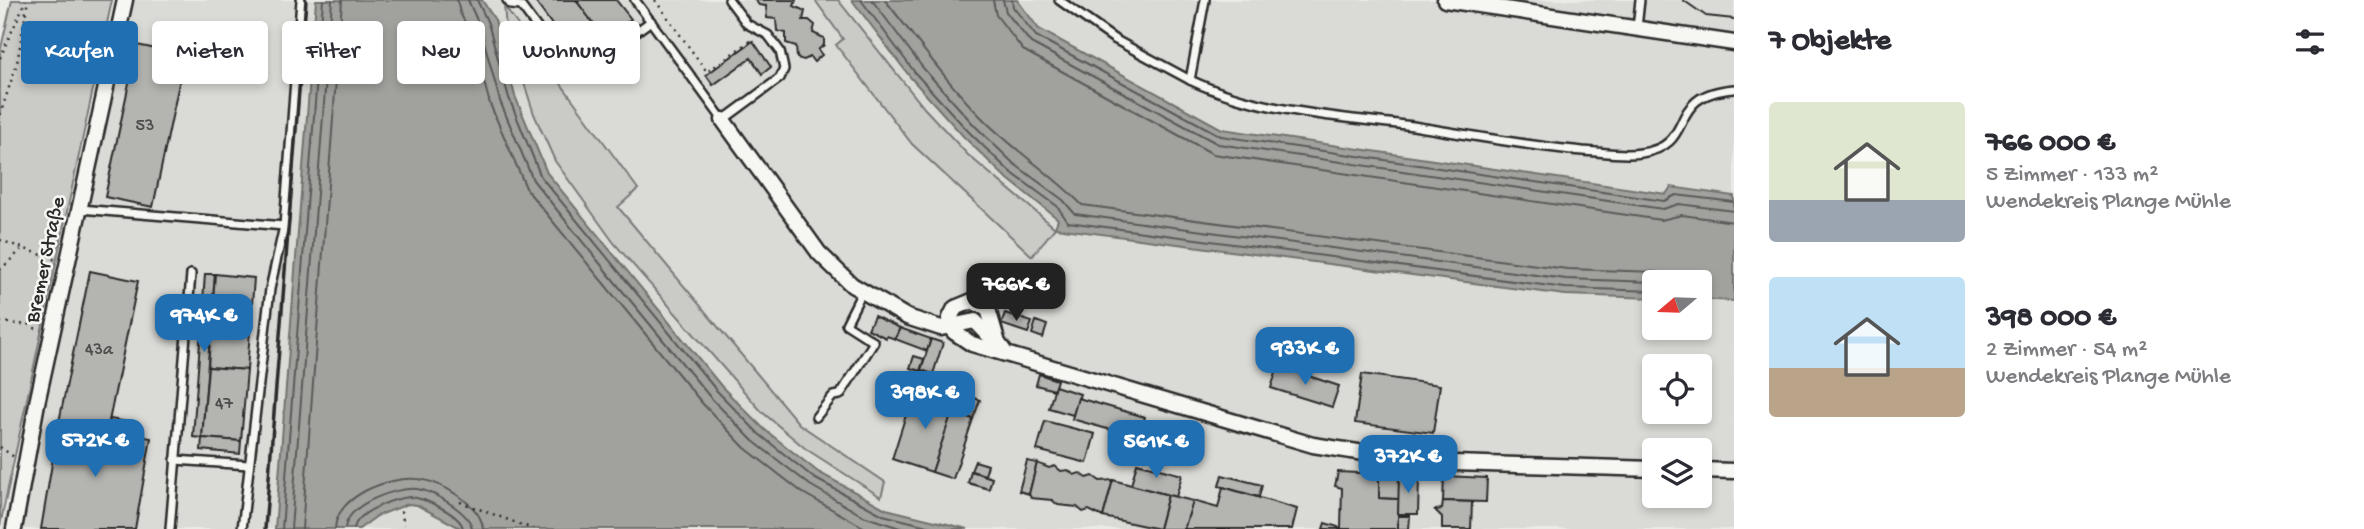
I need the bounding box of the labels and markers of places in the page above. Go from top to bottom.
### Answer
pin: 766K € [959,264,1073,323]
pin: 974K € [147,294,261,354]
pin: 933K € [1248,328,1362,387]
pin: 398K € [868,372,982,431]
pin: 572K € [38,420,152,479]
pin: 561K € [1099,420,1213,480]
pin: 372K € [1351,435,1465,495]

